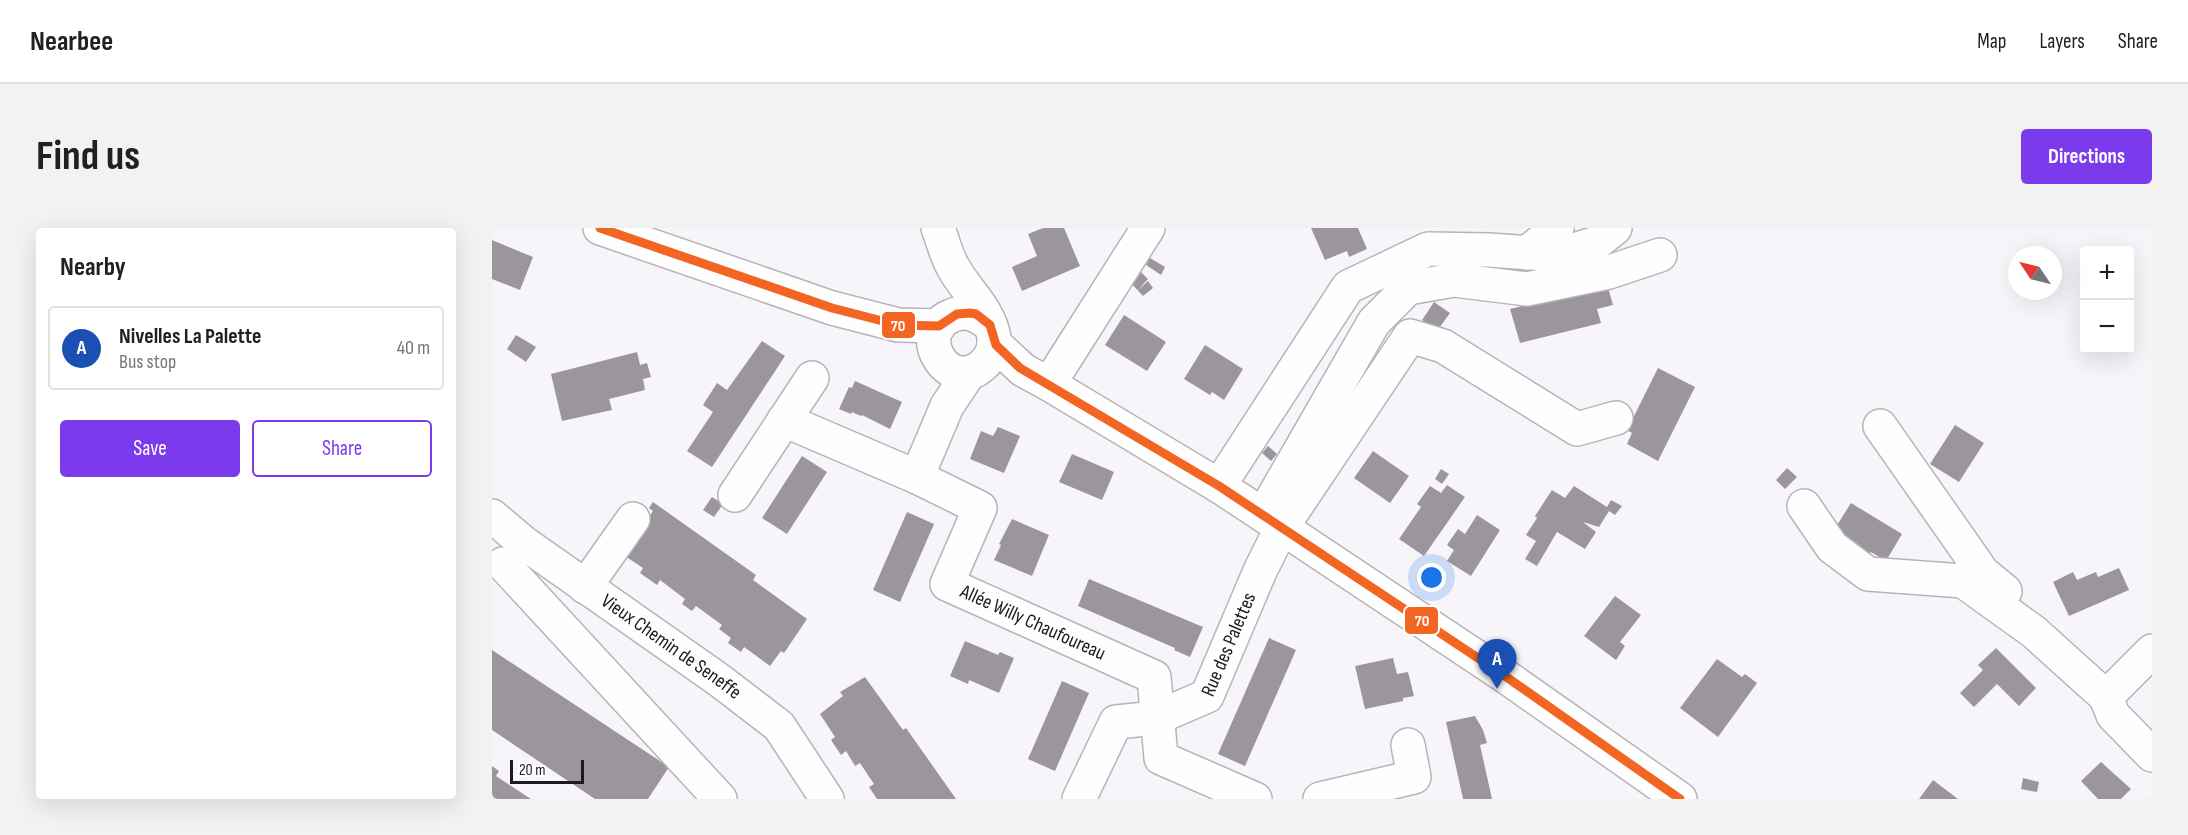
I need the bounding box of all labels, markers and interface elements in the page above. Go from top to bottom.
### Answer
text: Nearbee [30,25,113,58]
text: Map [1977,29,2006,54]
text: Layers [2039,29,2085,54]
text: Share [2118,29,2158,54]
button: Directions [2021,129,2152,184]
text: Find us [36,131,140,182]
north arrow [2008,246,2062,300]
map controls [2080,246,2134,354]
button: + [2080,246,2134,300]
text: Nearby [60,252,126,283]
button: − [2080,300,2134,354]
line badge: 70 [881,311,916,339]
text: 70 [891,317,905,336]
text: Nivelles La Palette [119,323,261,350]
text: A [77,336,86,360]
text: 40 m [397,336,430,360]
text: Bus stop [119,350,176,374]
button: Save [60,420,240,477]
button: Share [252,420,432,477]
your location [1417,563,1446,592]
street label: Allée Willy Chaufoureau [956,579,1109,666]
street label: Vieux Chemin de Seneffe [596,589,746,705]
street label: Rue des Palettes [1196,589,1261,700]
line badge: 70 [1404,606,1439,635]
text: 70 [1415,612,1429,631]
pin: A [1478,640,1516,689]
scale bar [510,757,584,784]
text: 20 m [519,761,546,780]

